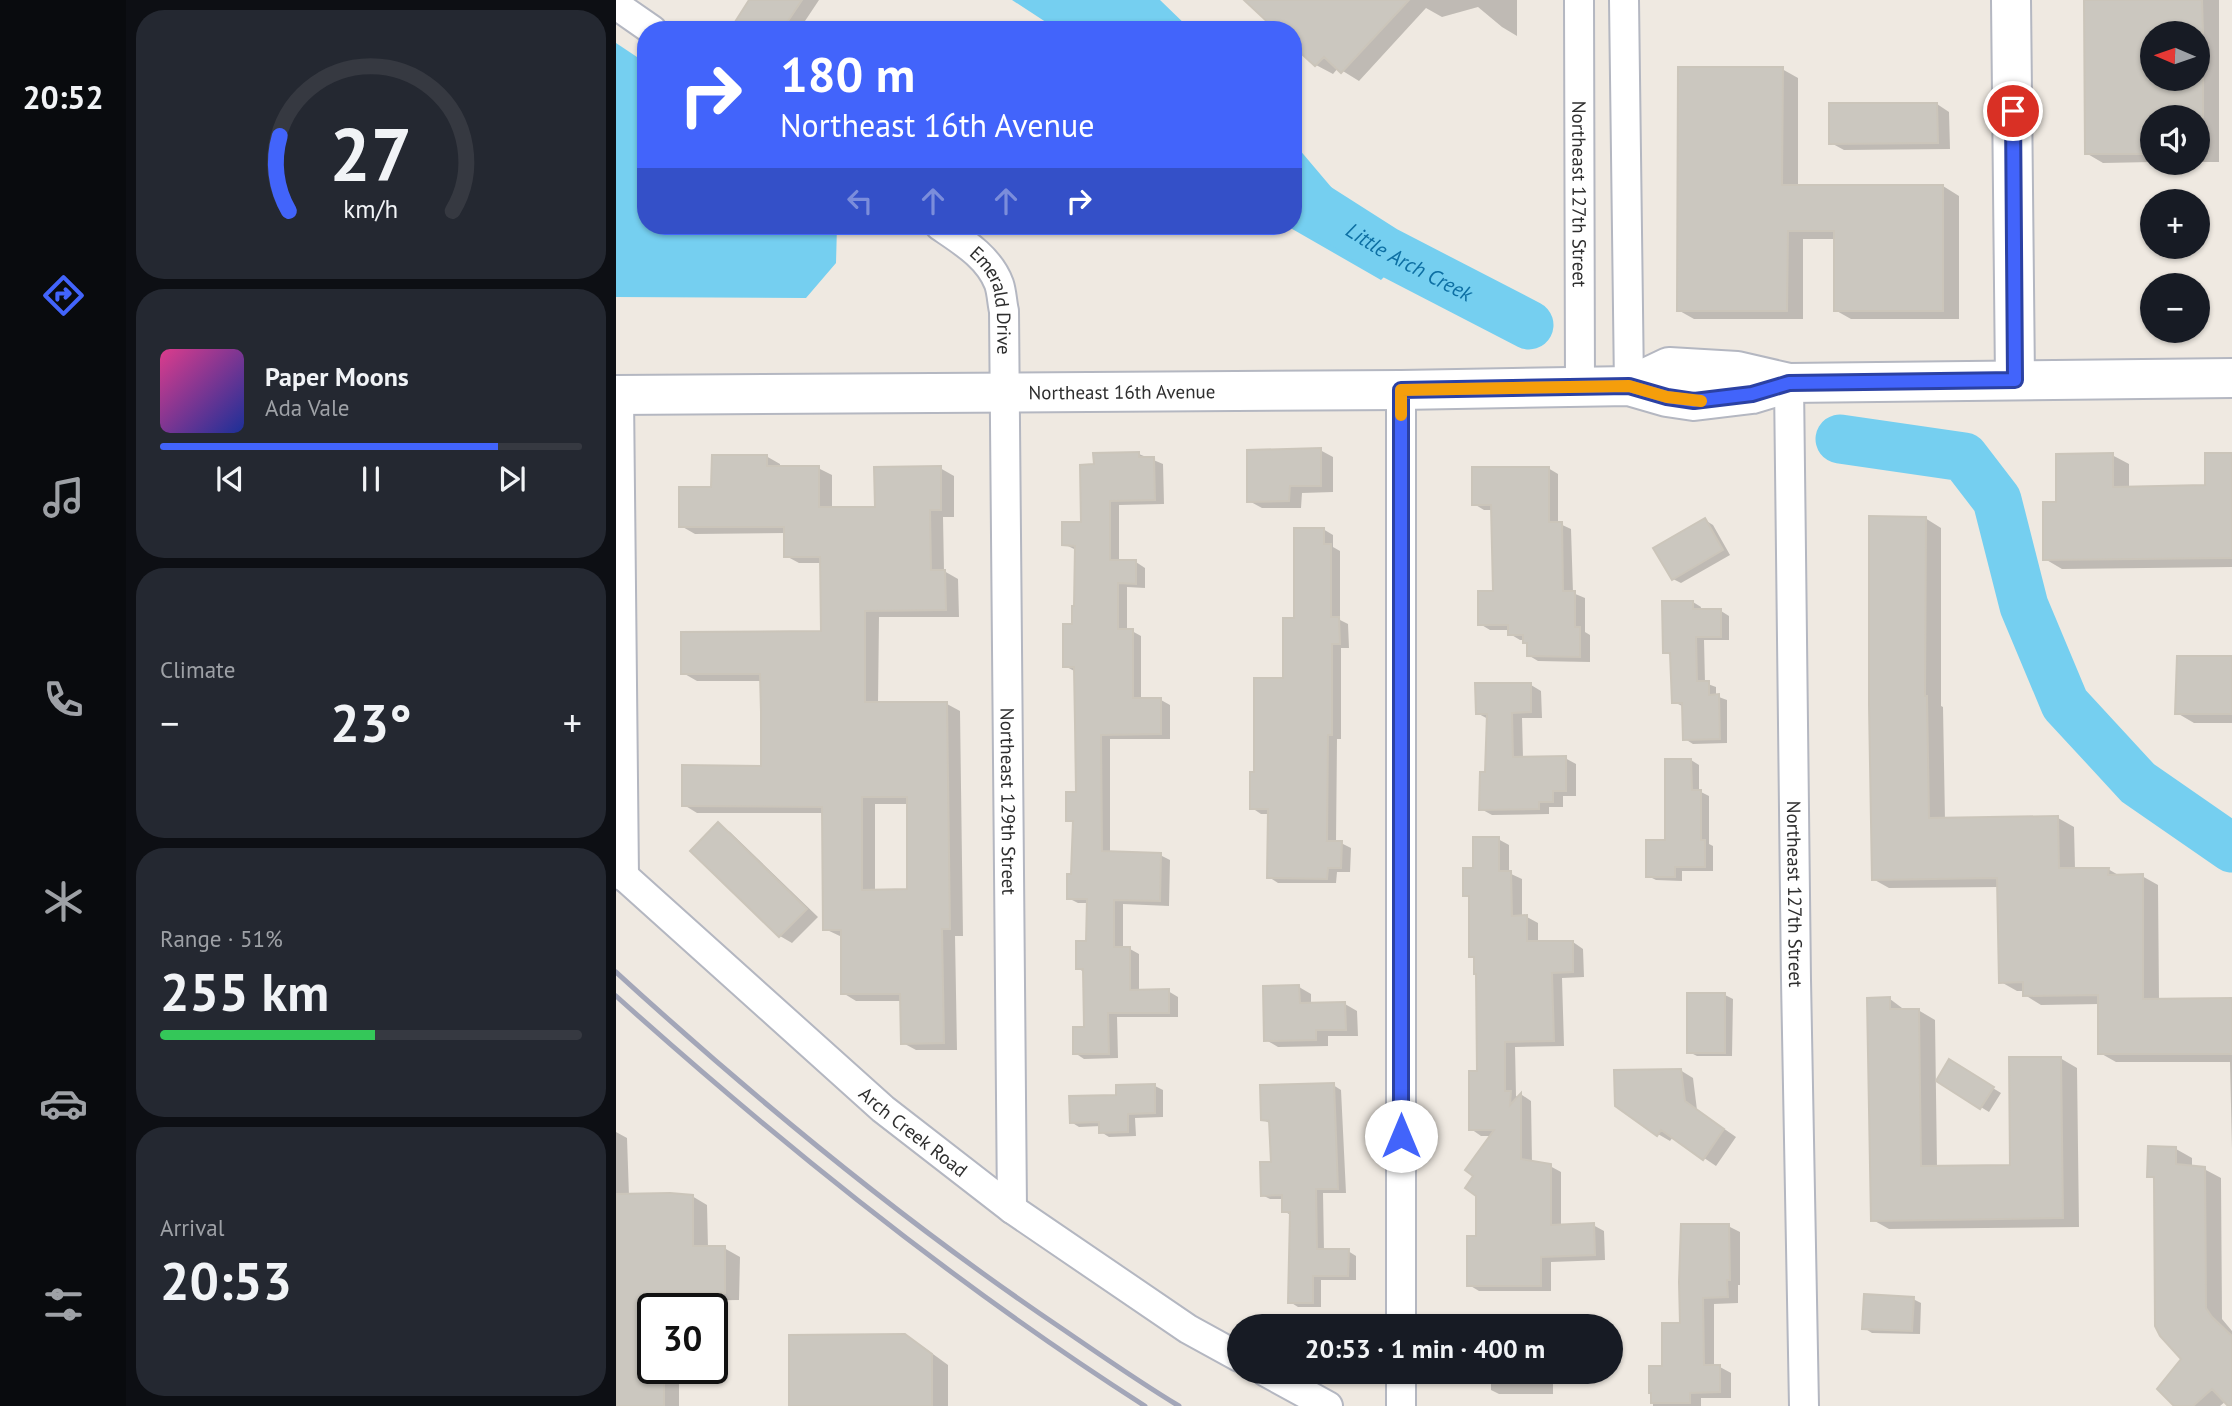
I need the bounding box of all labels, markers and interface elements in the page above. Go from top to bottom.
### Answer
north arrow [2140,21,2210,91]
map controls [2140,21,2210,343]
text: 180 m [780,42,915,106]
icon: right [665,49,756,140]
text: 20:52 [22,76,104,118]
pin [1983,81,2043,141]
icon: arrive [1994,92,2032,130]
street label: Northeast 127th Street [1567,101,1592,288]
text: Northeast 16th Avenue [780,104,1095,146]
button: sound [2140,105,2210,175]
text: 27 [330,107,412,201]
icon: left [841,182,879,220]
icon: ahead [914,182,952,220]
icon: ahead [987,182,1025,220]
icon: right [1060,182,1098,220]
button: + [2140,189,2210,259]
text: km/h [344,192,398,224]
water label: Little Arch Creek [1341,216,1479,308]
street label: Emerald Drive [965,241,1016,355]
icon: directions [39,271,88,320]
button: − [2140,273,2210,343]
text: Paper Moons [265,360,409,393]
street label: Northeast 16th Avenue [1028,379,1216,404]
text: Ada Vale [265,393,349,422]
icon: previous [211,460,249,498]
icon: pause [352,460,390,498]
icon: next [493,460,531,498]
icon: music [39,473,88,522]
text: Climate [160,655,235,684]
icon: phone [39,675,88,724]
text: 23° [330,689,412,756]
text: − [160,698,179,747]
text: + [563,698,582,747]
street label: Northeast 129th Street [996,708,1021,896]
street label: Northeast 127th Street [1782,801,1808,988]
icon: climate [39,877,88,926]
text: Range · 51% [160,924,283,953]
text: 255 km [160,958,329,1025]
icon: car [39,1079,88,1128]
street label: Arch Creek Road [854,1081,972,1182]
position arrow [1364,1099,1438,1173]
text: Arrival [160,1213,224,1242]
text: 20:53 [160,1247,292,1314]
icon: filters [39,1280,88,1329]
speed limit sign: 30 [637,1293,728,1384]
text: 20:53 · 1 min · 400 m [1305,1332,1545,1365]

